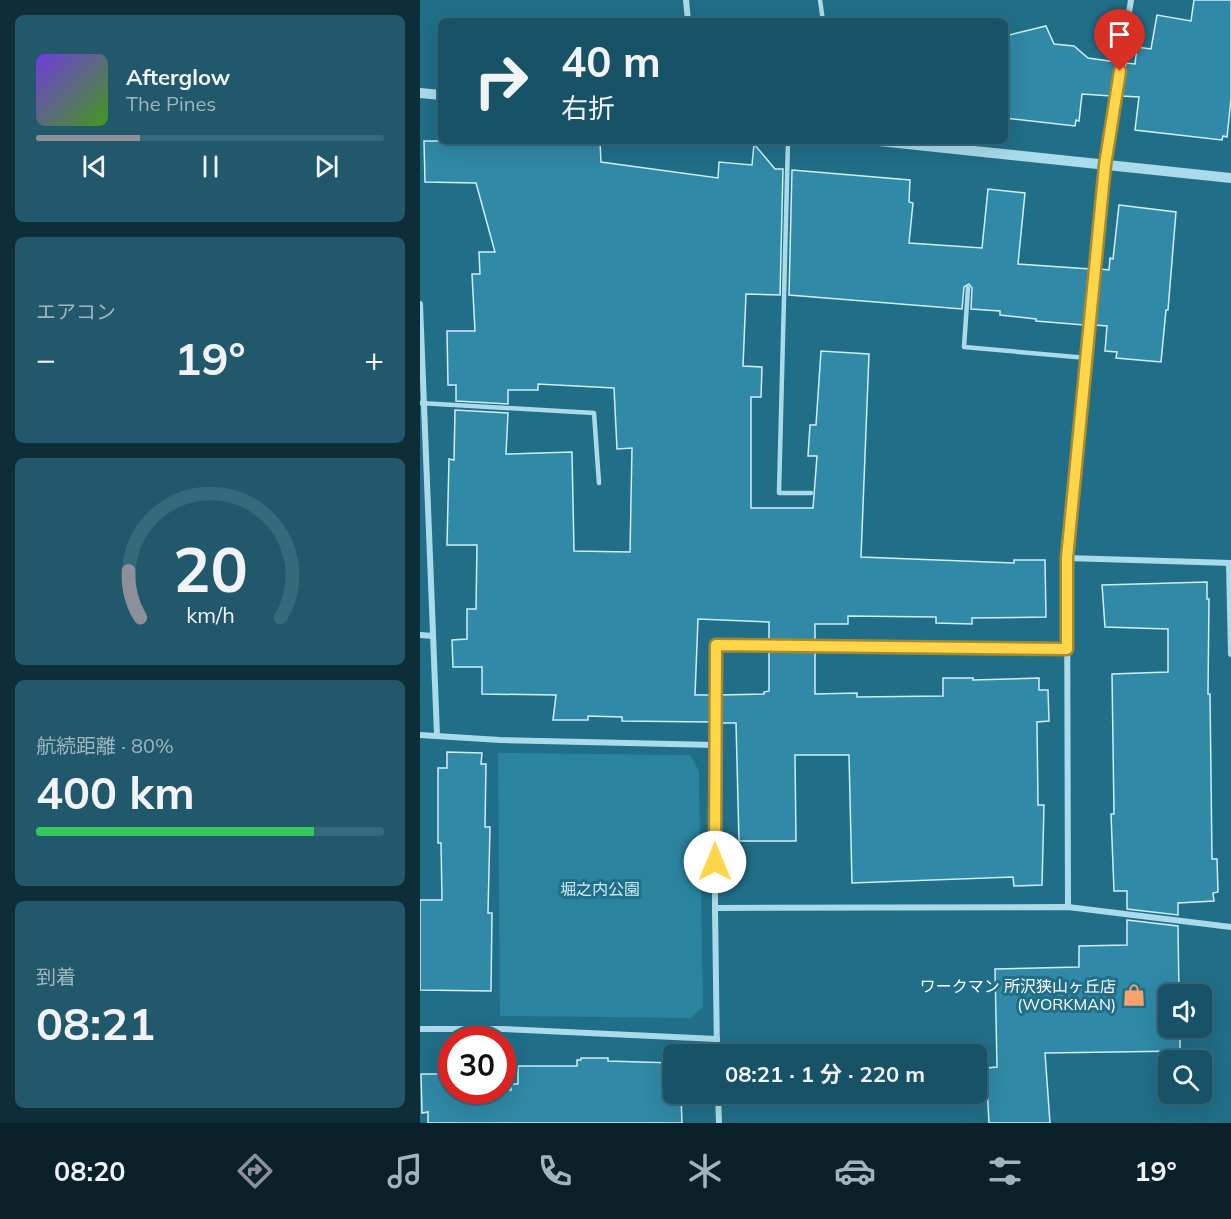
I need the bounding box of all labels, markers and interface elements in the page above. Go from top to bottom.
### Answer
pin [1094,9,1145,71]
icon: arrive [1103,18,1136,51]
text: 40 m [561,35,661,88]
icon: right [462,42,540,120]
text: Afterglow [126,63,230,91]
text: The Pines [126,91,216,116]
text: 右折 [561,91,615,125]
icon: previous [78,150,111,183]
icon: pause [194,150,227,183]
icon: next [310,150,343,183]
text: エアコン [36,299,116,324]
text: 19° [174,330,246,386]
text: − [36,338,56,379]
text: + [364,338,384,379]
text: 20 [173,530,247,609]
text: km/h [186,602,234,629]
text: 航続距離 · 80% [36,733,174,758]
text: 400 km [36,764,195,820]
position arrow [683,830,747,894]
park label: 堀之内公園 [560,879,640,899]
text: 到着 [36,964,76,989]
place label: ワークマン 所沢狭山ヶ丘店 (WORKMAN) [920,976,1116,1014]
shop icon: ワークマン 所沢狭山ヶ丘店 (WORKMAN) [1121,982,1147,1008]
map controls [1158,984,1212,1104]
button: sound [1158,984,1212,1038]
text: 08:21 [36,995,155,1051]
speed limit sign: 30 [438,1026,516,1104]
button: search [1158,1050,1212,1104]
text: 08:21 · 1 分 · 220 m [725,1060,925,1088]
icon: directions [234,1150,276,1192]
icon: music [384,1150,426,1192]
icon: phone [534,1150,576,1192]
icon: climate [684,1150,726,1192]
icon: car [834,1150,876,1192]
icon: filters [984,1150,1026,1192]
text: 08:20 [54,1154,126,1188]
text: 19° [1134,1154,1177,1188]

